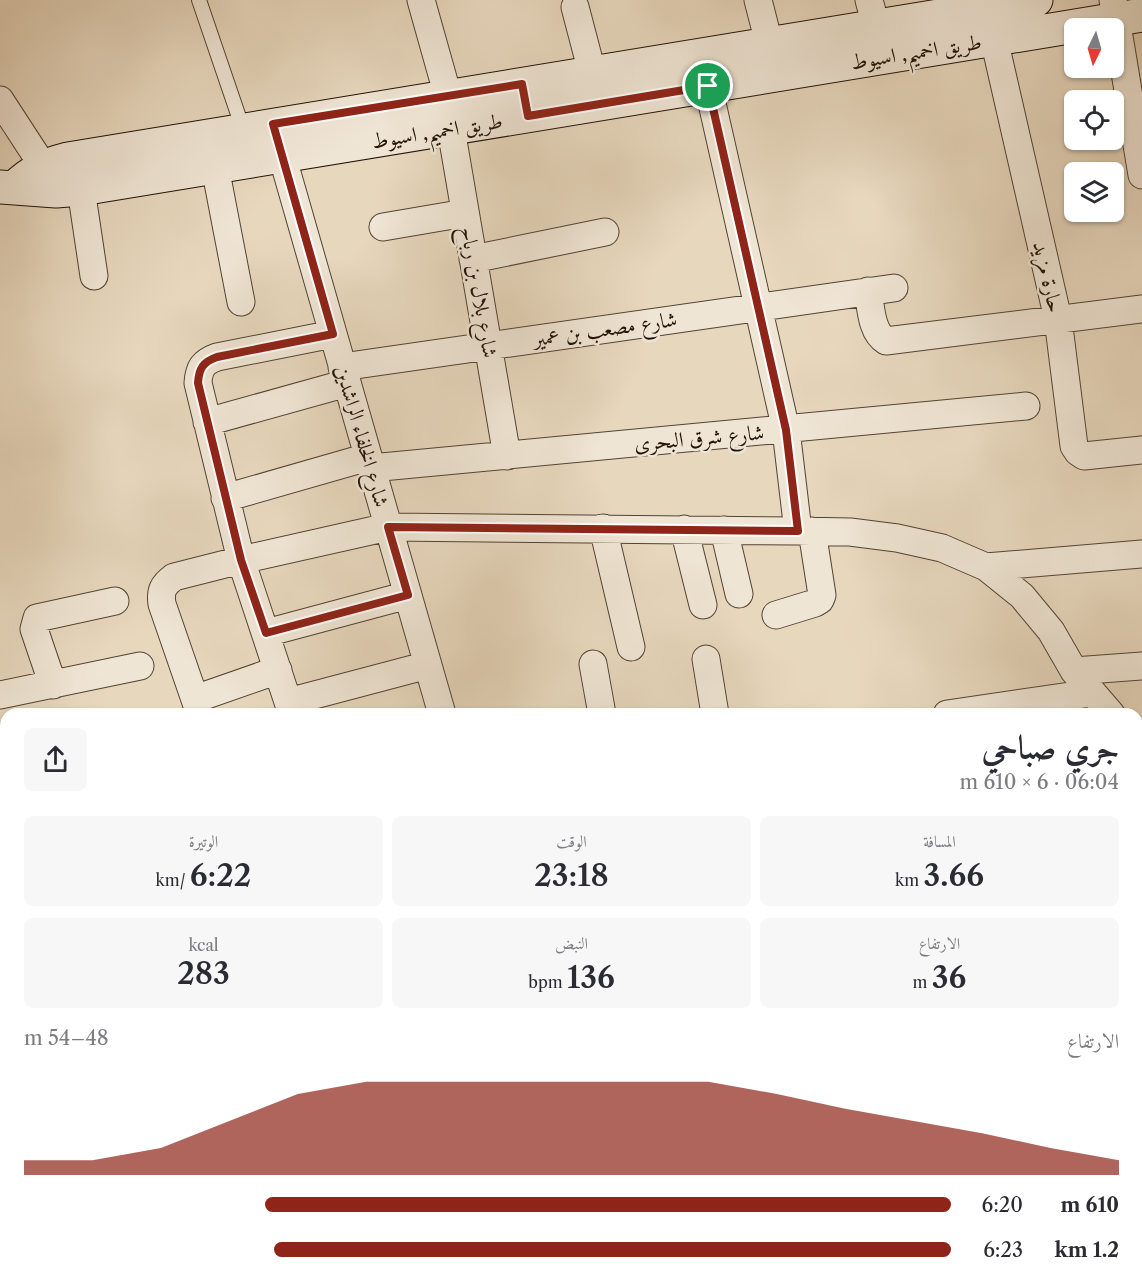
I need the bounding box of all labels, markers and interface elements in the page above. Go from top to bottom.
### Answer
north arrow [1064,18,1124,78]
map controls [1064,18,1124,222]
street label: طريق اخميم, اسيوط [849,29,985,83]
pin [682,60,733,111]
icon: arrive [691,69,724,102]
button: locate [1064,90,1124,150]
street label: طريق اخميم, اسيوط [370,108,506,162]
button: layers [1064,162,1124,222]
street label: شارع بلال بن رباح [449,224,503,361]
street label: حارة مزيد [1025,239,1069,315]
street label: شارع مصعب بن عمير [529,306,679,357]
street label: شارع الخلفاء الراشدين [324,362,395,512]
street label: شارع شرق البحرى [633,419,765,462]
text: جري صباحي [982,727,1119,768]
button: share [24,728,87,791]
text: 06:04 · 6 × 610 m [960,770,1119,794]
text: الوتيرة [189,831,218,851]
text: الوقت [556,831,587,851]
text: المسافة [923,831,956,851]
text: 6:22 [190,857,251,894]
text: 23:18 [534,857,609,894]
text: 3.66 [923,857,984,894]
text: /km [156,870,190,890]
text: km [895,870,923,890]
text: النبض [555,933,588,953]
text: الارتفاع [919,933,960,953]
text: kcal [188,935,219,955]
text: 283 [177,955,230,992]
text: 136 [567,959,615,996]
text: 36 [932,959,966,996]
text: bpm [528,972,567,992]
text: m [913,972,932,992]
text: 48–54 m [24,1026,109,1050]
text: الارتفاع [1067,1029,1119,1053]
text: 6:20 [982,1193,1023,1217]
text: 610 m [1061,1193,1119,1217]
text: 6:23 [983,1238,1023,1262]
text: 1.2 km [1055,1238,1119,1262]

